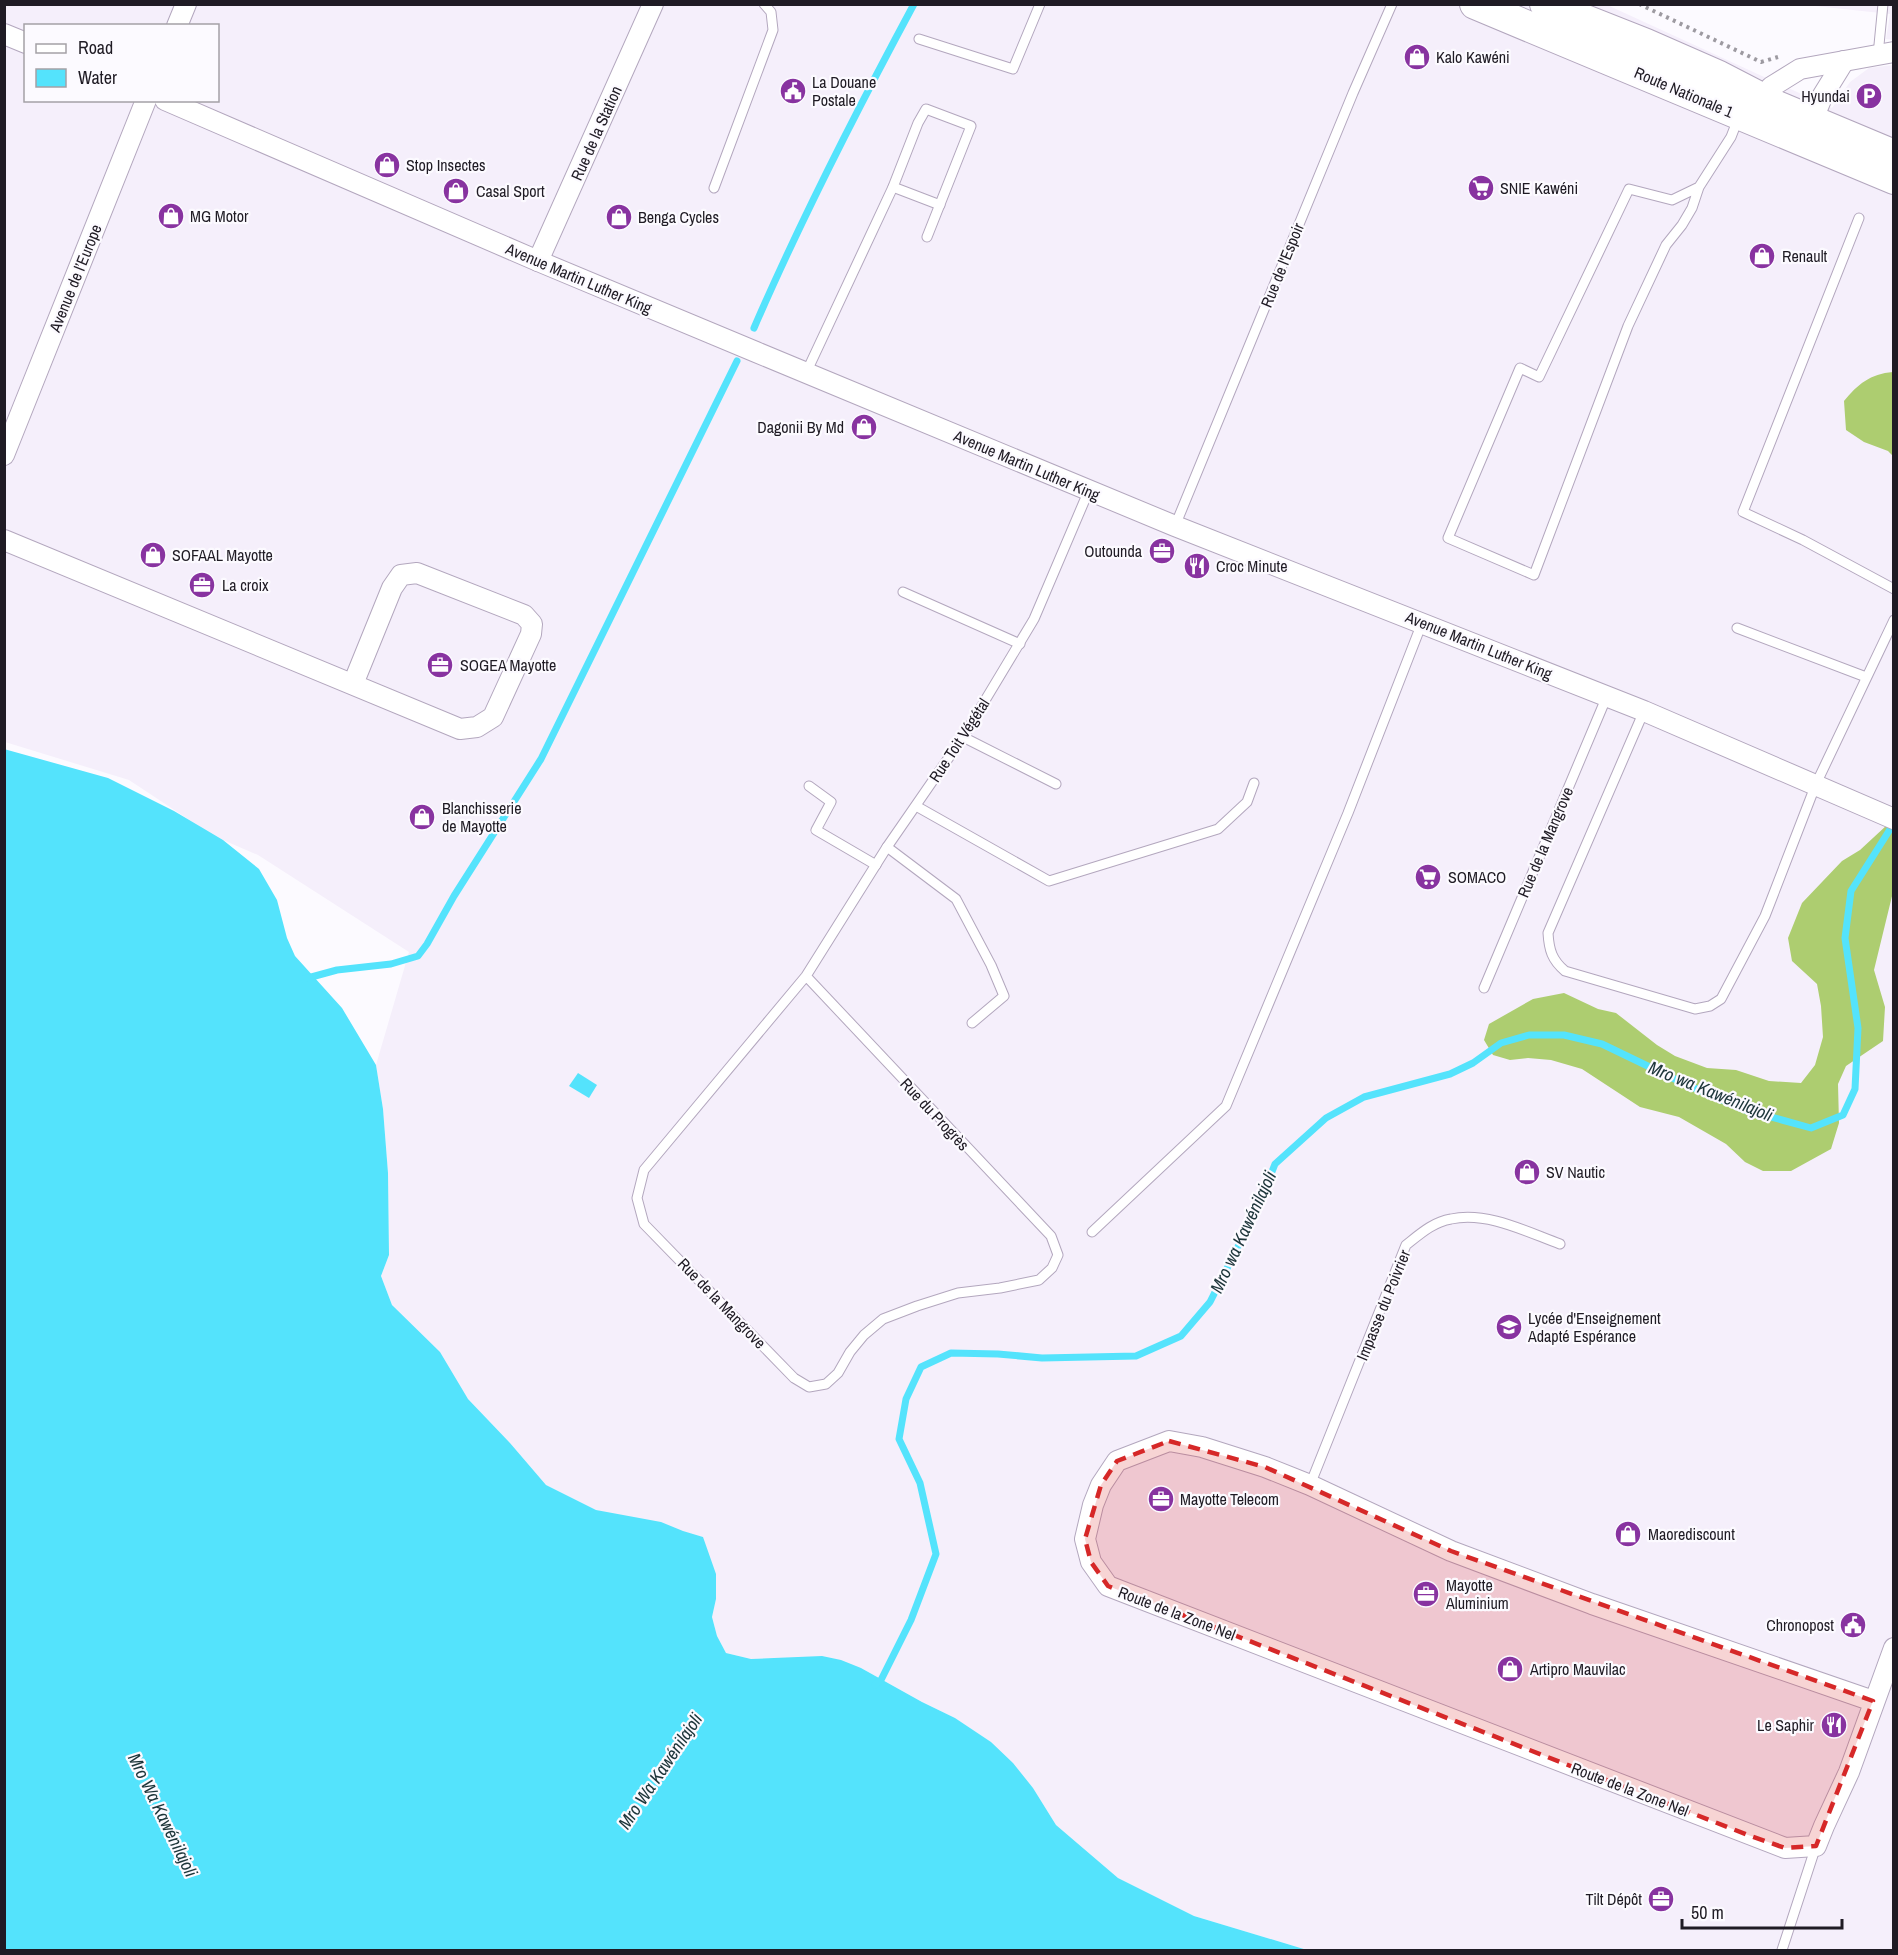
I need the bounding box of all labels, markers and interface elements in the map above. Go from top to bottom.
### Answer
legend [24,24,219,102]
text: Road [78,35,113,60]
shop icon: Kalo Kawéni [1402,42,1432,72]
place label: Kalo Kawéni [1436,46,1510,68]
street label: Route Nationale 1 [1631,61,1738,123]
text: Water [78,65,117,90]
place label: La Douane Postale [812,71,876,111]
public building icon: La Douane Postale [778,76,808,106]
parking icon: Hyundai [1854,81,1884,111]
street label: Rue de la Station [565,82,627,184]
place label: Hyundai [1801,85,1850,107]
shop icon: Stop Insectes [372,150,402,180]
place label: Stop Insectes [406,154,486,176]
supermarket icon: SNIE Kawéni [1466,173,1496,203]
shop icon: Casal Sport [441,176,471,206]
place label: SNIE Kawéni [1500,177,1578,199]
place label: Casal Sport [476,180,545,202]
shop icon: MG Motor [156,201,186,231]
shop icon: Benga Cycles [604,202,634,232]
place label: MG Motor [190,205,249,227]
place label: Benga Cycles [638,206,719,228]
street label: Rue de l'Espoir [1255,219,1309,311]
street label: Avenue de l’Europe [43,221,107,336]
street label: Avenue Martin Luther King [502,237,656,319]
shop icon: Renault [1747,241,1777,271]
place label: Renault [1782,245,1828,267]
shop icon: Dagonii By Md [849,412,879,442]
place label: Dagonii By Md [757,416,844,438]
street label: Avenue Martin Luther King [950,424,1104,506]
office icon: Outounda [1147,536,1177,566]
shop icon: SOFAAL Mayotte [138,540,168,570]
place label: Outounda [1084,540,1143,562]
place label: SOFAAL Mayotte [172,544,273,566]
restaurant icon: Croc Minute [1182,551,1212,581]
place label: Croc Minute [1216,555,1287,577]
office icon: La croix [187,570,217,600]
place label: La croix [222,574,269,596]
street label: Avenue Martin Luther King [1401,605,1556,685]
office icon: SOGEA Mayotte [425,650,455,680]
place label: SOGEA Mayotte [460,654,556,676]
street label: Rue Toit Végétal [924,694,994,786]
street label: Rue de la Mangrove [1512,783,1578,901]
place label: Blanchisserie de Mayotte [442,797,522,837]
shop icon: Blanchisserie de Mayotte [407,802,437,832]
supermarket icon: SOMACO [1413,862,1443,892]
place label: SOMACO [1448,866,1506,888]
water label: Mro wa Kawénilajoli [1645,1055,1777,1127]
street label: Rue du Progrès [896,1073,974,1155]
shop icon: SV Nautic [1512,1157,1542,1187]
place label: SV Nautic [1546,1161,1606,1183]
water label: Mro wa Kawénilajoli [1204,1167,1282,1297]
street label: Impasse du Poivrier [1351,1246,1415,1364]
street label: Rue de la Mangrove [673,1253,771,1353]
place label: Lycée d'Enseignement Adapté Espérance [1527,1307,1661,1347]
school or university icon: Lycée d'Enseignement Adapté Espérance [1494,1312,1524,1342]
office icon: Mayotte Telecom [1146,1484,1176,1514]
place label: Mayotte Telecom [1180,1488,1279,1510]
shop icon: Maorediscount [1613,1519,1643,1549]
place label: Maorediscount [1648,1523,1735,1545]
place label: Mayotte Aluminium [1445,1574,1509,1614]
office icon: Mayotte Aluminium [1411,1579,1441,1609]
street label: Route de la Zone Nel [1115,1581,1239,1646]
public building icon: Chronopost [1838,1610,1868,1640]
place label: Chronopost [1766,1614,1834,1636]
shop icon: Artipro Mauvilac [1495,1654,1525,1684]
place label: Artipro Mauvilac [1529,1658,1626,1680]
water label: Mro Wa Kawénilajoli [612,1708,708,1834]
restaurant icon: Le Saphir [1819,1710,1849,1740]
place label: Le Saphir [1757,1714,1815,1736]
water label: Mro Wa Kawénilajoli [122,1749,204,1881]
street label: Route de la Zone Nel [1568,1757,1692,1822]
office icon: Tilt Dépôt [1646,1884,1676,1914]
place label: Tilt Dépôt [1585,1888,1642,1910]
scale bar [1682,1892,1842,1930]
text: 50 m [1691,1900,1724,1925]

